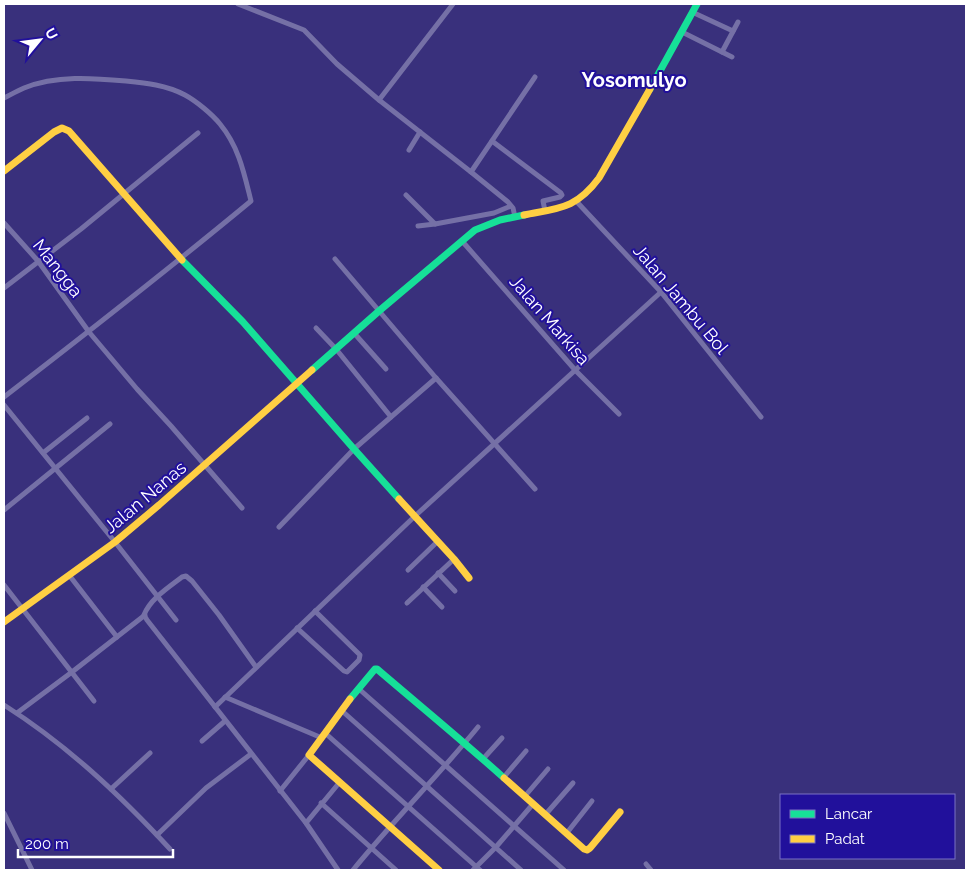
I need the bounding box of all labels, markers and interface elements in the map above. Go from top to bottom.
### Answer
north arrow [15,15,65,65]
text: U [42,25,61,42]
district label: Yosomulyo [581,68,687,92]
street label: Mangga [29,235,87,301]
street label: Jalan Jambu Bol [629,240,733,358]
street label: Jalan Markisa [505,271,595,369]
street label: Jalan Nanas [100,456,191,537]
legend [780,794,955,859]
text: Lancar [825,805,873,823]
scale bar [18,826,172,858]
text: Padat [825,830,865,848]
text: 200 m [25,835,69,853]

